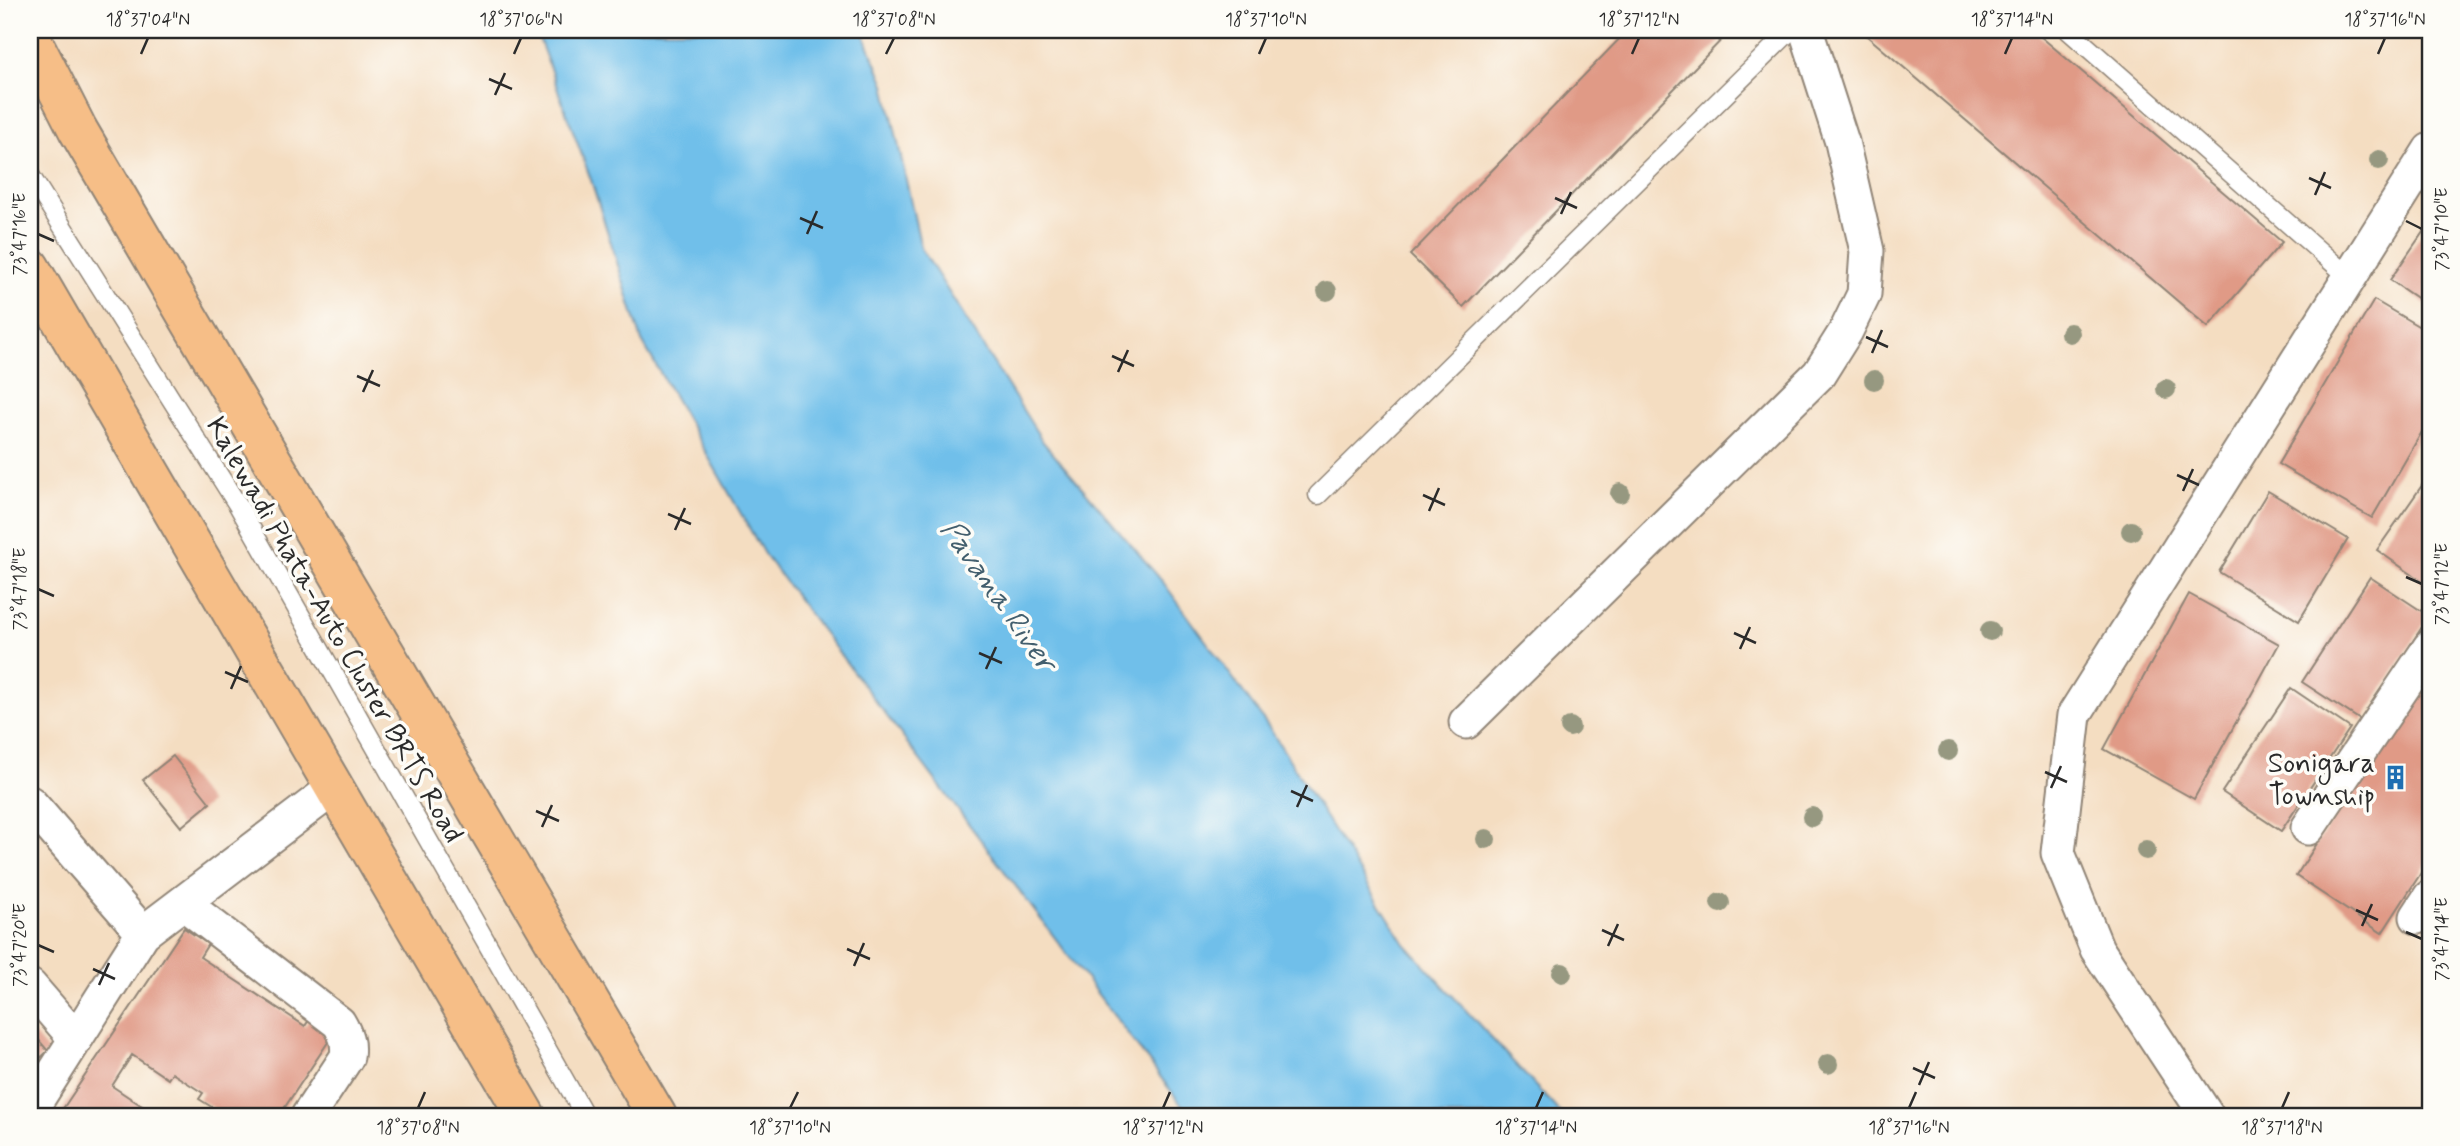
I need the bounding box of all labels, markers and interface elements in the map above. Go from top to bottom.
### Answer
text: 18°37'04"N [106,8,190,32]
text: 18°37'06"N [479,8,563,32]
text: 18°37'08"N [852,8,936,32]
text: 18°37'10"N [1225,8,1307,32]
text: 18°37'12"N [1598,8,1680,32]
text: 18°37'14"N [1971,8,2053,32]
text: 18°37'16"N [2344,8,2426,32]
text: 73°47'10"E [2430,187,2454,271]
text: 73°47'16"E [8,192,32,276]
street label: Kalewadi Phata-Auto Cluster BRTS Road [196,411,471,850]
water label: Pavana River [931,512,1067,683]
text: 73°47'12"E [2430,543,2454,625]
text: 73°47'18"E [8,548,32,630]
place label: Sonigara Township [2268,746,2375,815]
building icon: Sonigara Township [2381,764,2409,792]
text: 73°47'14"E [2430,897,2454,981]
text: 73°47'20"E [8,903,32,987]
text: 18°37'08"N [376,1116,460,1140]
text: 18°37'10"N [749,1116,831,1140]
text: 18°37'12"N [1122,1116,1204,1140]
text: 18°37'14"N [1495,1116,1577,1140]
text: 18°37'16"N [1868,1116,1950,1140]
text: 18°37'18"N [2241,1116,2323,1140]

